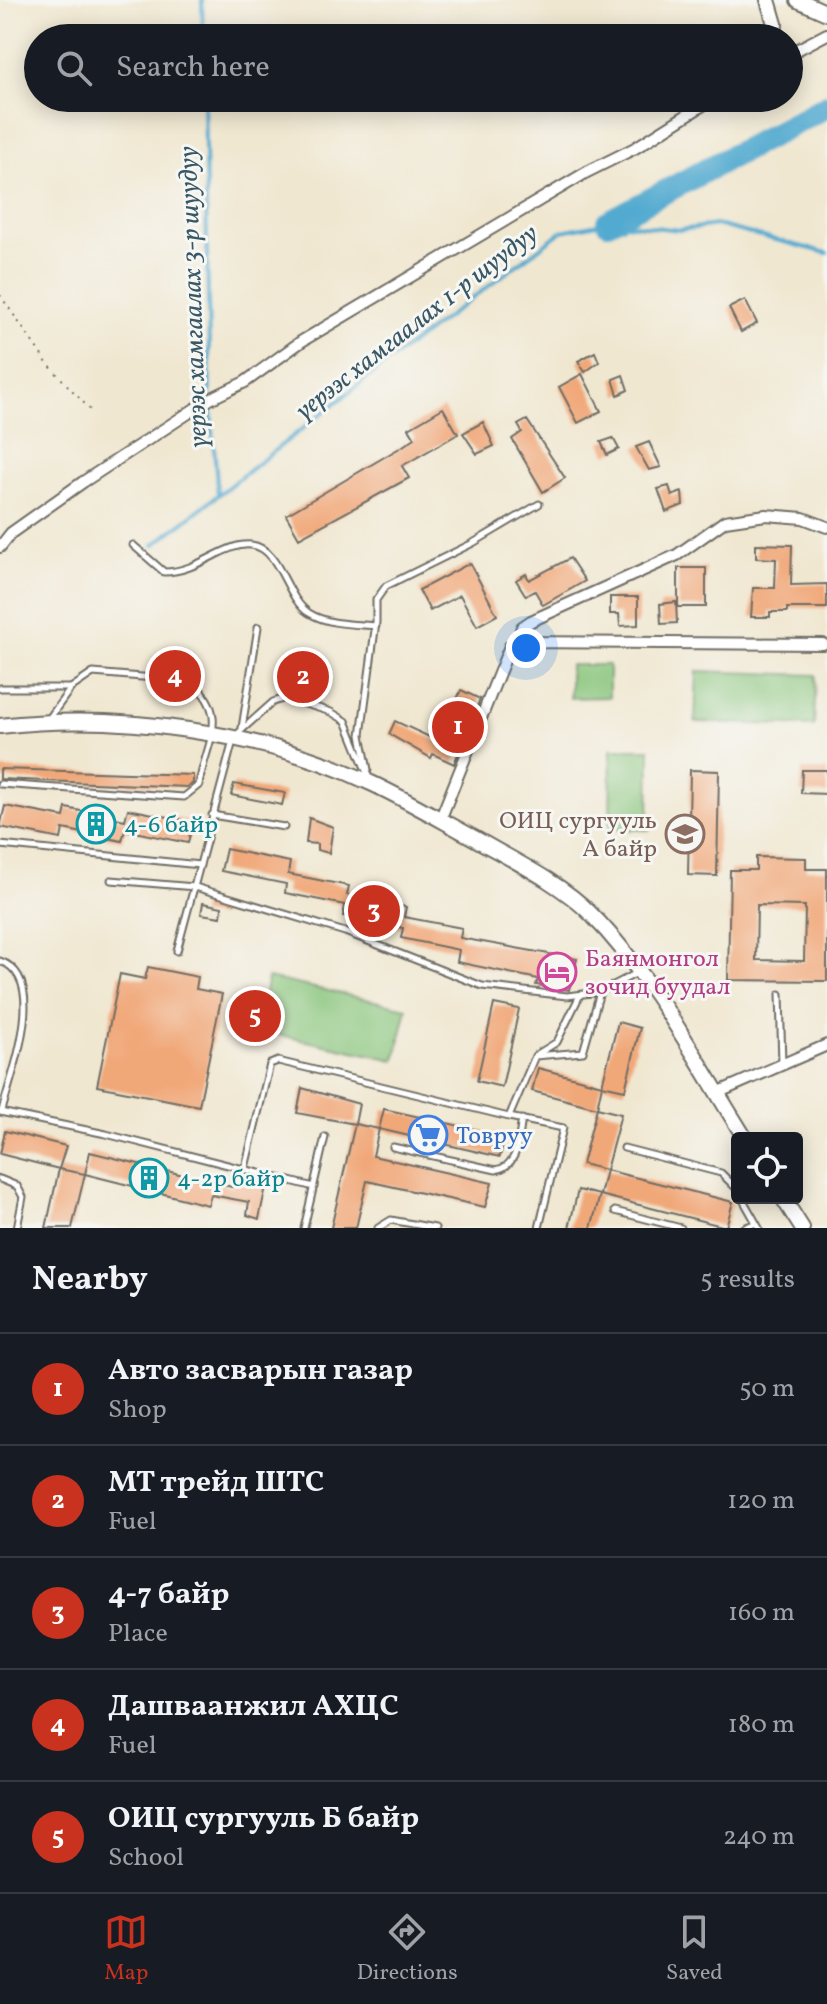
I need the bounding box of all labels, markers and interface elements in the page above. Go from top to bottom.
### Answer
search box [24,24,803,112]
icon: search [52,46,96,90]
text: Search here [116,47,270,89]
water label: үерээс хамгаалах 3-р шуудуу [171,145,217,448]
water label: үерээс хамгаалах 1-р шуудуу [288,216,546,429]
your location [506,628,546,668]
pin: 4 [149,646,201,706]
pin: 2 [277,647,329,707]
pin: 1 [432,697,484,757]
building icon: 4-6 байр [75,803,117,845]
place label: ОИЦ сургууль А байр [499,805,657,867]
place label: 4-6 байр [124,809,218,843]
school or university icon: ОИЦ сургууль А байр [664,813,706,855]
pin: 3 [348,881,400,941]
place label: Баянмонгол зочид буудал [585,943,730,1005]
hotel icon: Баянмонгол зочид буудал [536,951,578,993]
pin: 5 [229,986,281,1046]
supermarket icon: Товруу [407,1114,449,1156]
place label: Товруу [456,1120,533,1154]
map controls [731,1132,803,1204]
button: locate [731,1132,803,1204]
building icon: 4-2р байр [128,1157,170,1199]
place label: 4-2р байр [177,1163,285,1197]
text: Nearby [32,1257,148,1304]
text: 5 results [700,1262,795,1298]
text: Авто засварын газар [108,1350,413,1392]
text: 1 [53,1371,63,1407]
text: 50 m [739,1371,795,1407]
text: Shop [108,1392,167,1428]
text: МТ трейд ШТС [108,1462,324,1504]
text: 2 [51,1483,65,1519]
text: 120 m [727,1483,795,1519]
text: Fuel [108,1504,157,1540]
text: 4-7 байр [108,1574,230,1616]
text: 3 [51,1595,65,1631]
text: 160 m [728,1595,795,1631]
text: Place [108,1616,168,1652]
text: Дашваанжил АХЦС [108,1686,399,1728]
text: 4 [50,1707,66,1743]
text: 180 m [728,1707,795,1743]
text: Fuel [108,1728,157,1764]
text: ОИЦ сургууль Б байр [108,1798,419,1840]
text: 5 [52,1819,64,1855]
text: 240 m [723,1819,795,1855]
text: School [108,1840,184,1876]
tab: Map [104,1910,148,1989]
tab: Directions [357,1910,458,1989]
tab: Saved [666,1910,723,1989]

